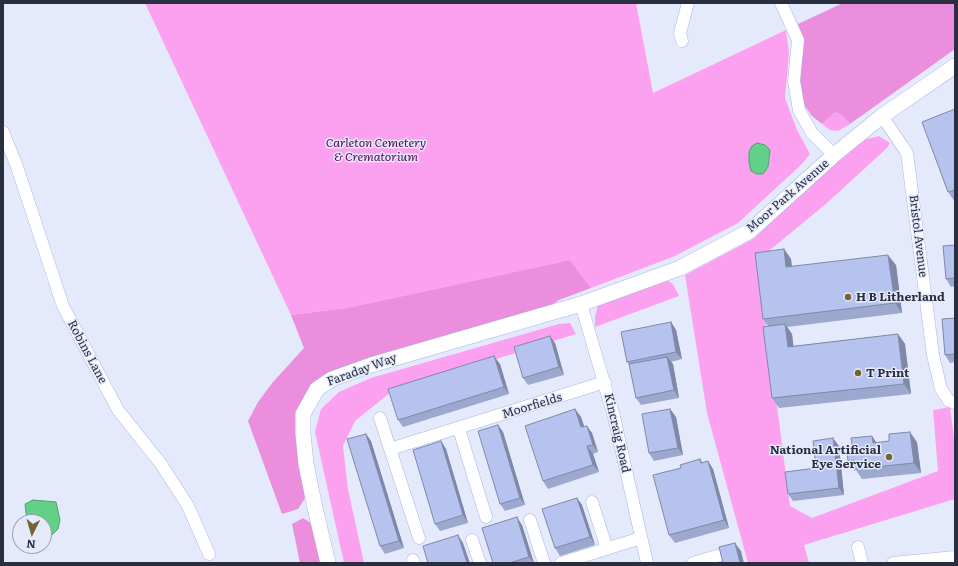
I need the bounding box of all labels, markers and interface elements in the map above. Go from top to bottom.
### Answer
park label: Carleton Cemetery & Crematorium [326,136,426,164]
street label: Moor Park Avenue [744,156,832,236]
street label: Bristol Avenue [906,194,930,278]
place label: H B Litherland [856,290,945,304]
marker: H B Litherland [843,292,853,302]
street label: Robins Lane [64,318,110,386]
street label: Faraday Way [325,351,399,389]
place label: T Print [866,366,909,380]
marker: T Print [853,368,863,378]
street label: Moorfields [500,390,564,422]
street label: Kincraig Road [601,392,633,474]
place label: National Artificial Eye Service [770,443,881,471]
marker: National Artificial Eye Service [884,452,894,462]
north arrow [12,514,52,554]
text: N [26,537,36,553]

